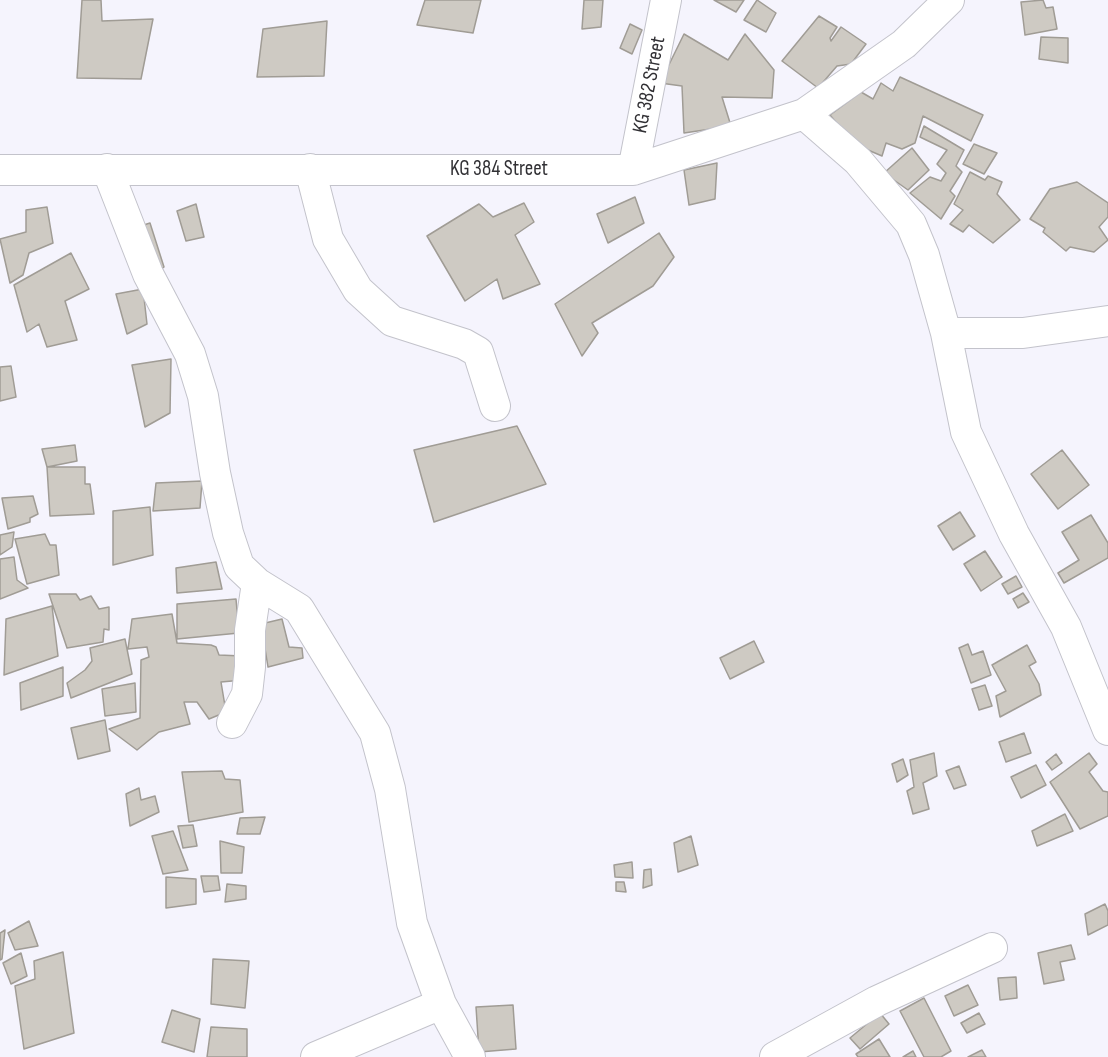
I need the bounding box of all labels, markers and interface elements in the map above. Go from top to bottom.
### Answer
street label: KG 382 Street [628,35,672,135]
street label: KG 384 Street [450,157,548,183]

